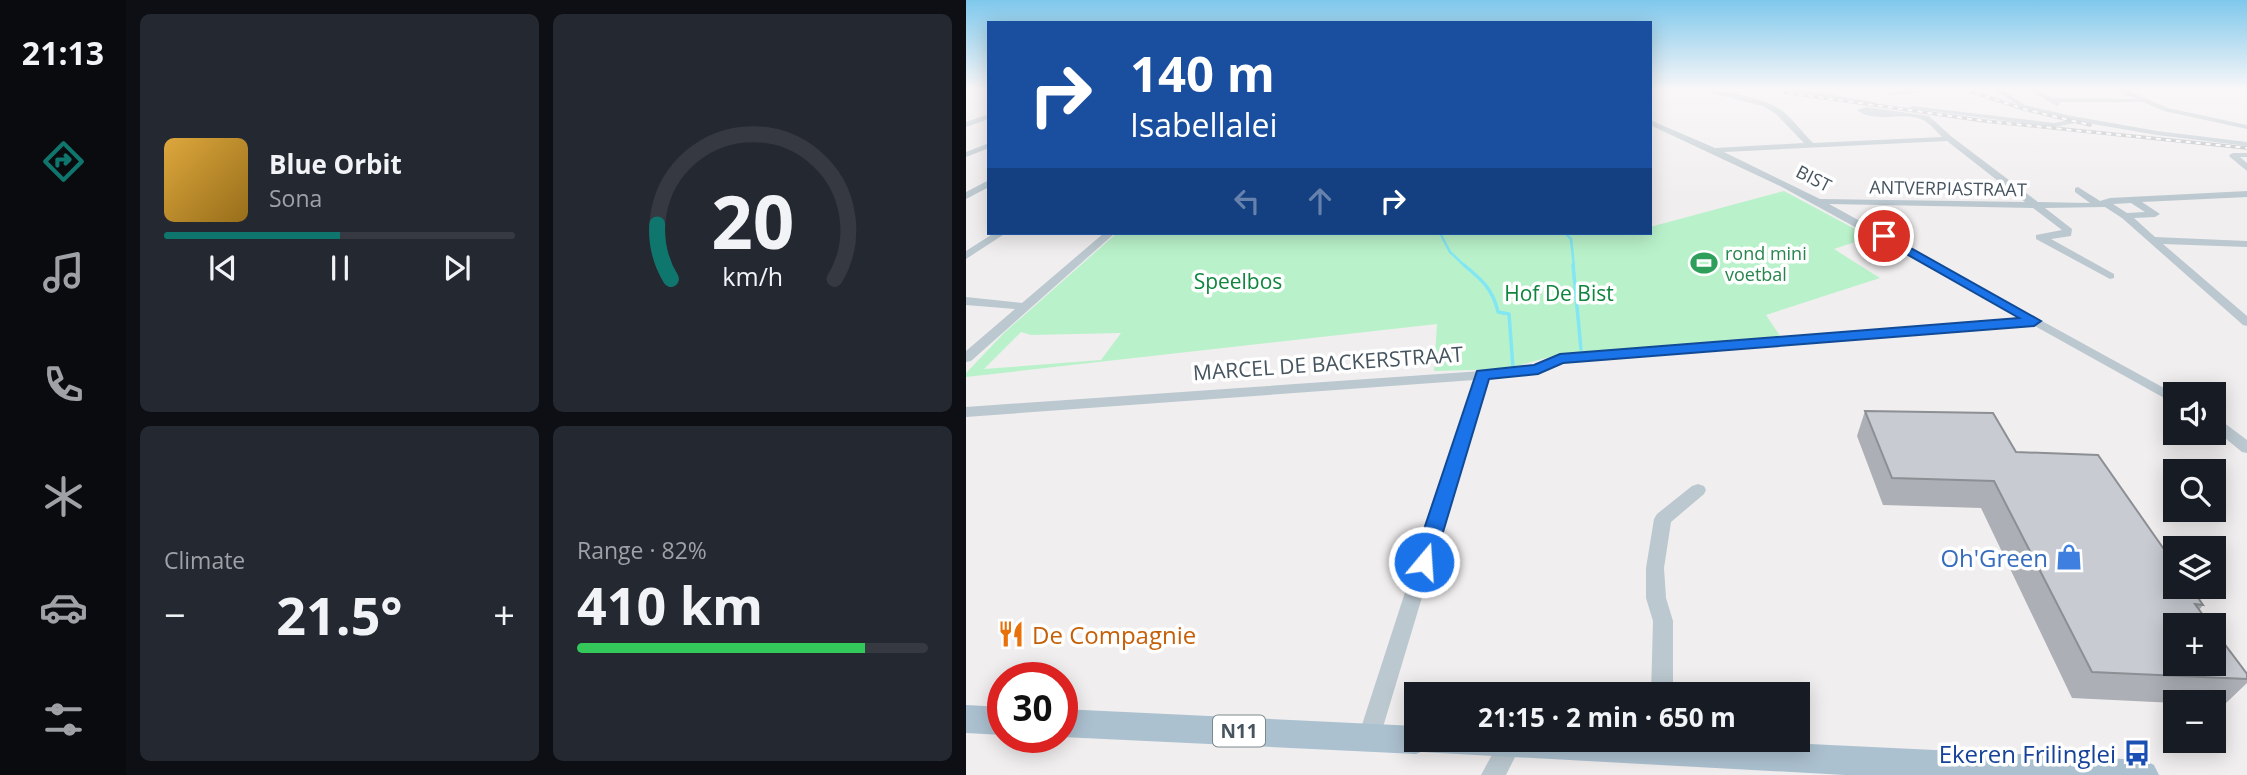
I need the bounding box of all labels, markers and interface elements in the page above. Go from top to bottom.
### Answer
text: 21:13 [22,31,104,74]
text: 140 m [1130,40,1275,106]
icon: right [1015,49,1106,140]
text: Isabellalei [1130,103,1278,146]
icon: directions [39,137,88,186]
text: Blue Orbit [269,146,402,182]
street label: BIST [1792,159,1836,197]
text: 20 [711,171,794,270]
street label: ANTVERPIASTRAAT [1869,175,2027,201]
text: Sona [269,182,322,214]
icon: left [1228,182,1266,220]
icon: ahead [1301,182,1339,220]
icon: right [1374,182,1412,220]
pin [1854,206,1914,266]
icon: arrive [1865,217,1903,255]
place label: rond mini voetbal [1725,241,1807,286]
icon: music [39,248,88,297]
sports icon: rond mini voetbal [1689,248,1719,278]
icon: previous [204,249,242,287]
icon: pause [321,249,359,287]
icon: next [438,249,476,287]
text: km/h [722,259,783,293]
park label: Speelbos [1194,267,1282,295]
park label: Hof De Bist [1504,279,1614,307]
street label: MARCEL DE BACKERSTRAAT [1192,340,1464,386]
icon: phone [39,360,88,409]
map controls [2163,382,2226,753]
button: sound [2163,382,2226,445]
button: search [2163,459,2226,522]
icon: climate [39,472,88,521]
position arrow [1387,525,1461,599]
text: Range · 82% [577,534,707,566]
button: layers [2163,536,2226,599]
place label: Oh'Green [1940,541,2048,574]
shop icon: Oh'Green [2054,542,2084,572]
text: Climate [164,544,245,576]
text: 410 km [577,569,763,640]
text: 21.5° [276,579,403,650]
icon: car [39,583,88,632]
text: − [164,588,186,640]
text: + [493,588,515,640]
button: + [2163,613,2226,676]
place label: De Compagnie [1032,618,1196,651]
restaurant icon: De Compagnie [996,619,1026,649]
speed limit sign: 30 [987,662,1078,753]
button: − [2163,690,2226,753]
icon: filters [39,695,88,744]
text: 21:15 · 2 min · 650 m [1478,699,1736,735]
road number: N11 [1213,716,1265,746]
place label: Ekeren Frilinglei [1939,737,2116,770]
bus stop icon: Ekeren Frilinglei [2122,738,2152,768]

